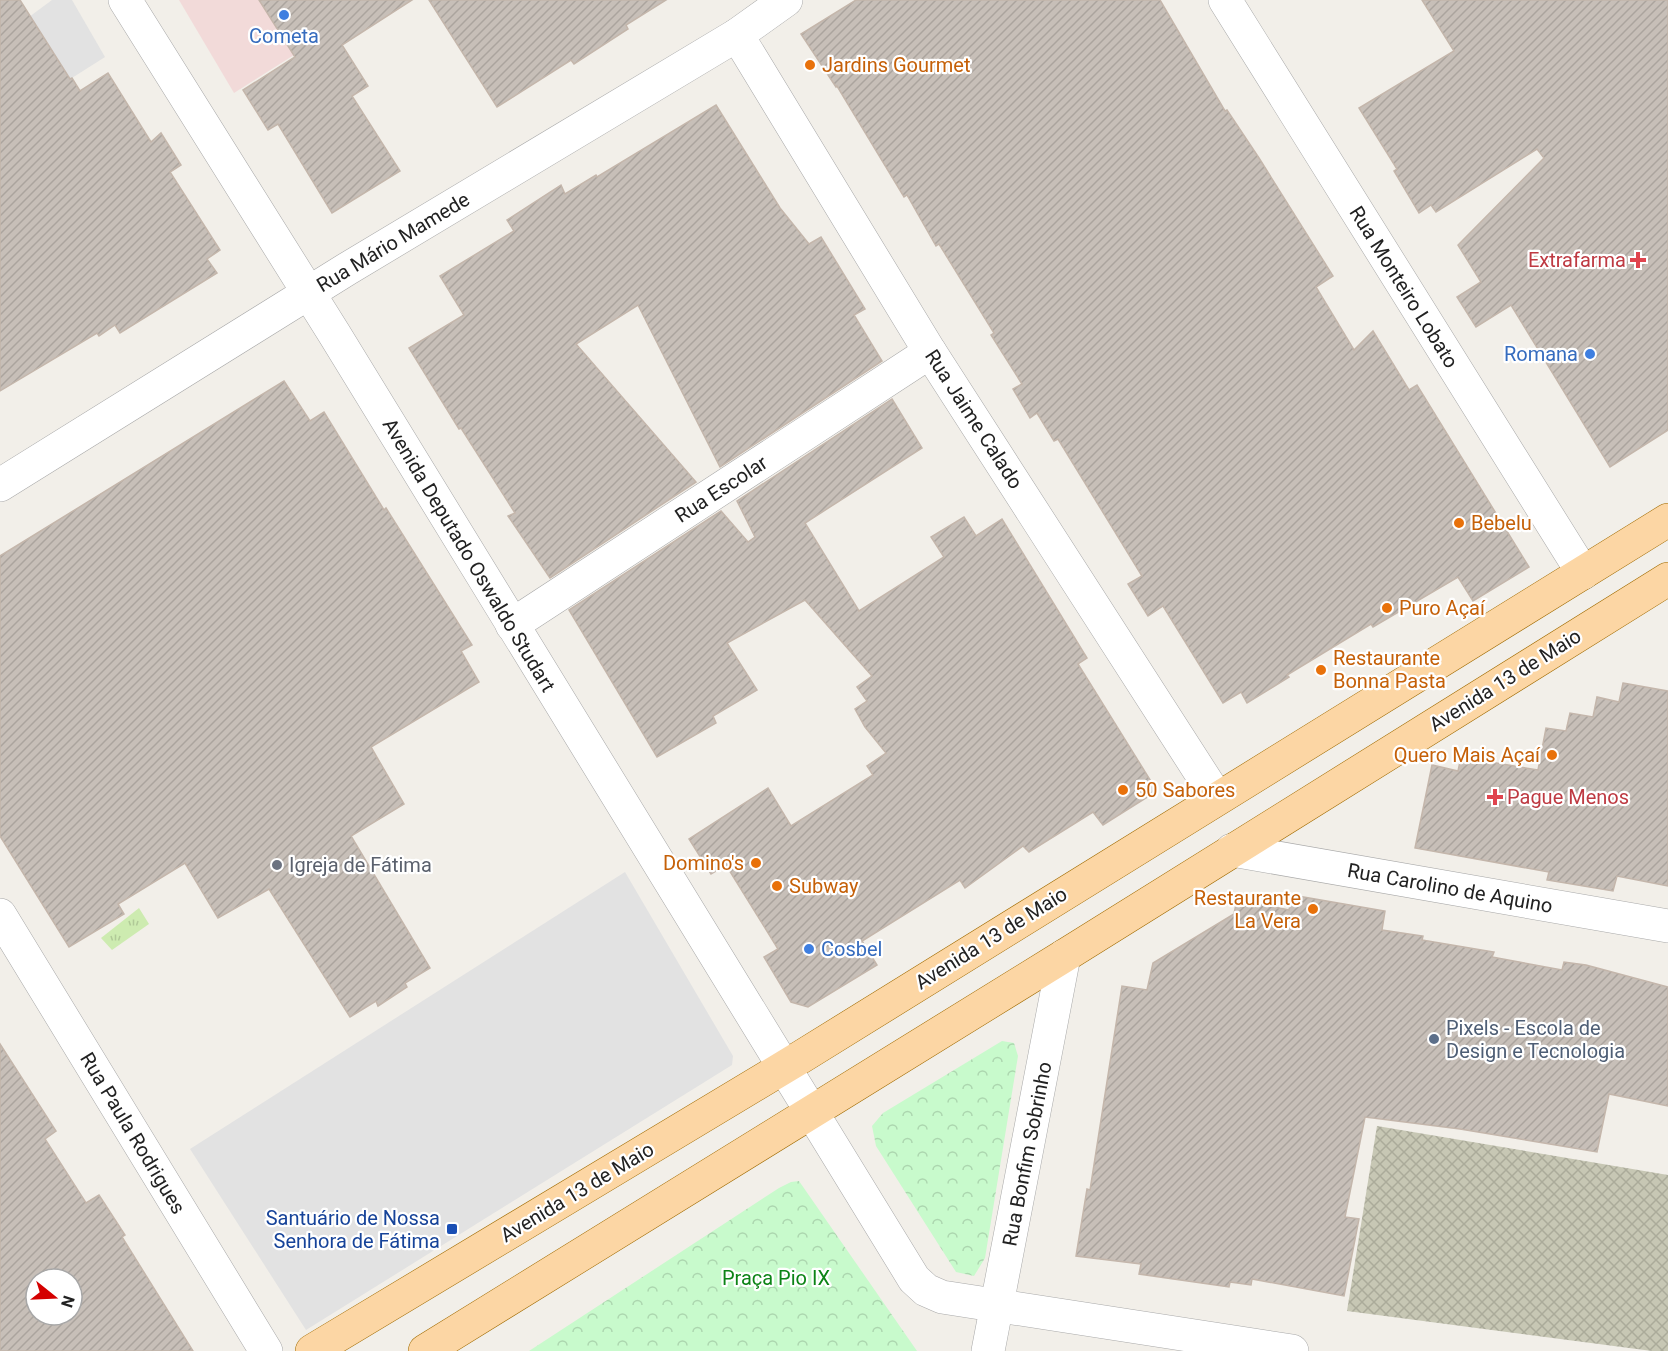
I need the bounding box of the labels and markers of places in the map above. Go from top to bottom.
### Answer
marker: Cometa [277,8,291,22]
place label: Cometa [249,24,319,48]
place label: Jardins Gourmet [822,53,971,77]
marker: Jardins Gourmet [803,58,817,72]
place label: Extrafarma [1528,248,1626,272]
marker: Extrafarma [1631,253,1645,267]
place label: Romana [1504,342,1578,366]
marker: Romana [1583,347,1597,361]
place label: Bebelu [1471,511,1532,535]
marker: Bebelu [1452,516,1466,530]
place label: Puro Açaí [1399,596,1486,620]
marker: Puro Açaí [1380,601,1394,615]
place label: Restaurante Bonna Pasta [1333,646,1446,693]
marker: Restaurante Bonna Pasta [1314,663,1328,677]
place label: Quero Mais Açaí [1394,743,1541,767]
marker: Quero Mais Açaí [1545,748,1559,762]
place label: 50 Sabores [1135,778,1235,802]
marker: 50 Sabores [1116,783,1130,797]
place label: Pague Menos [1507,785,1629,809]
marker: Pague Menos [1488,790,1502,804]
place label: Domino's [663,851,744,875]
place label: Igreja de Fátima [289,853,432,877]
marker: Domino's [749,856,763,870]
marker: Igreja de Fátima [270,858,284,872]
place label: Subway [789,874,859,898]
marker: Subway [770,879,784,893]
place label: Restaurante La Vera [1194,886,1301,933]
marker: Restaurante La Vera [1306,902,1320,916]
place label: Cosbel [821,937,882,961]
marker: Cosbel [802,942,816,956]
place label: Pixels - Escola de Design e Tecnologia [1446,1016,1625,1063]
marker: Pixels - Escola de Design e Tecnologia [1427,1032,1441,1046]
place label: Santuário de Nossa Senhora de Fátima [266,1206,440,1253]
marker: Santuário de Nossa Senhora de Fátima [445,1222,459,1236]

